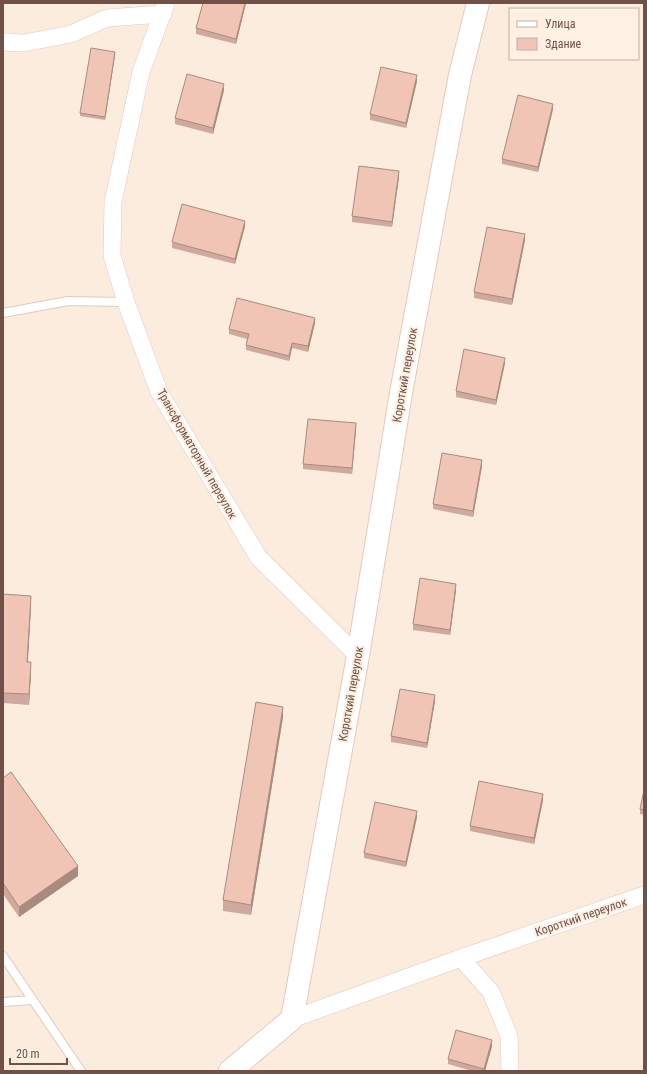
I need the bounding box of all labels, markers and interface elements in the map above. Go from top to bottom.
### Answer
legend [509,8,639,60]
text: Улица [545,17,576,31]
text: Здание [545,37,582,51]
street label: Короткий переулок [390,326,420,424]
street label: Трансформаторный переулок [154,387,240,522]
street label: Короткий переулок [336,645,366,743]
street label: Короткий переулок [533,895,629,939]
scale bar [10,1040,67,1066]
text: 20 m [16,1047,40,1061]

